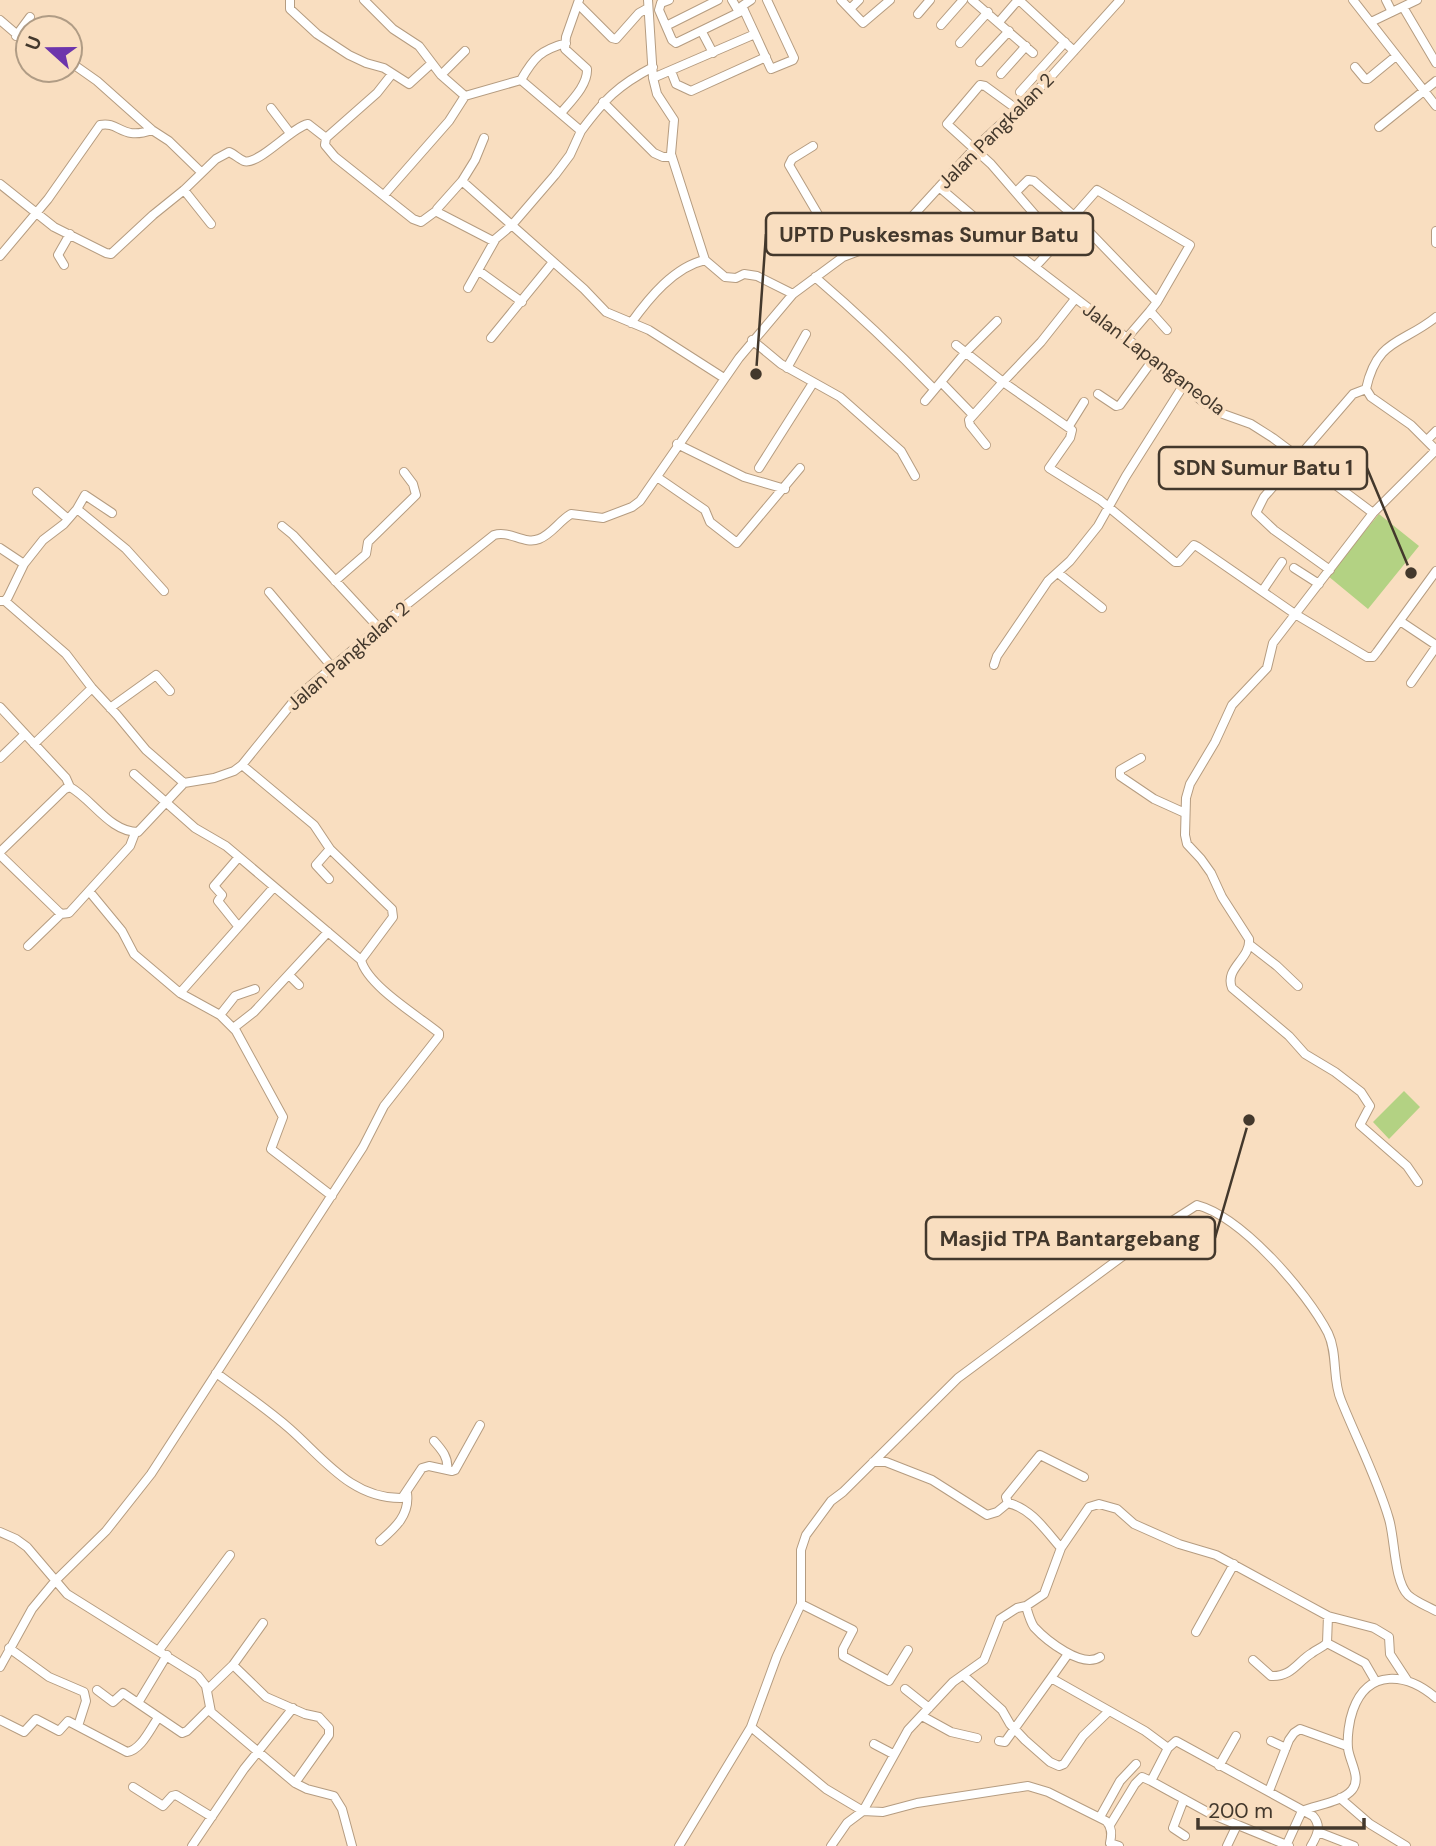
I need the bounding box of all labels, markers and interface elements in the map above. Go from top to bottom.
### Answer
north arrow [14,14,84,84]
text: U [20,33,48,54]
street label: Jalan Pangkalan 2 [933,68,1059,194]
callout: UPTD Puskesmas Sumur Batu [766,213,1093,255]
text: UPTD Puskesmas Sumur Batu [779,221,1079,249]
street label: Jalan Lapanganeola [1078,297,1230,421]
callout: SDN Sumur Batu 1 [1159,447,1367,489]
text: SDN Sumur Batu 1 [1173,454,1353,482]
street label: Jalan Pangkalan 2 [282,596,414,716]
callout: Masjid TPA Bantargebang [926,1217,1215,1259]
text: Masjid TPA Bantargebang [940,1225,1200,1253]
scale bar [1198,1786,1364,1830]
text: 200 m [1208,1797,1273,1825]

